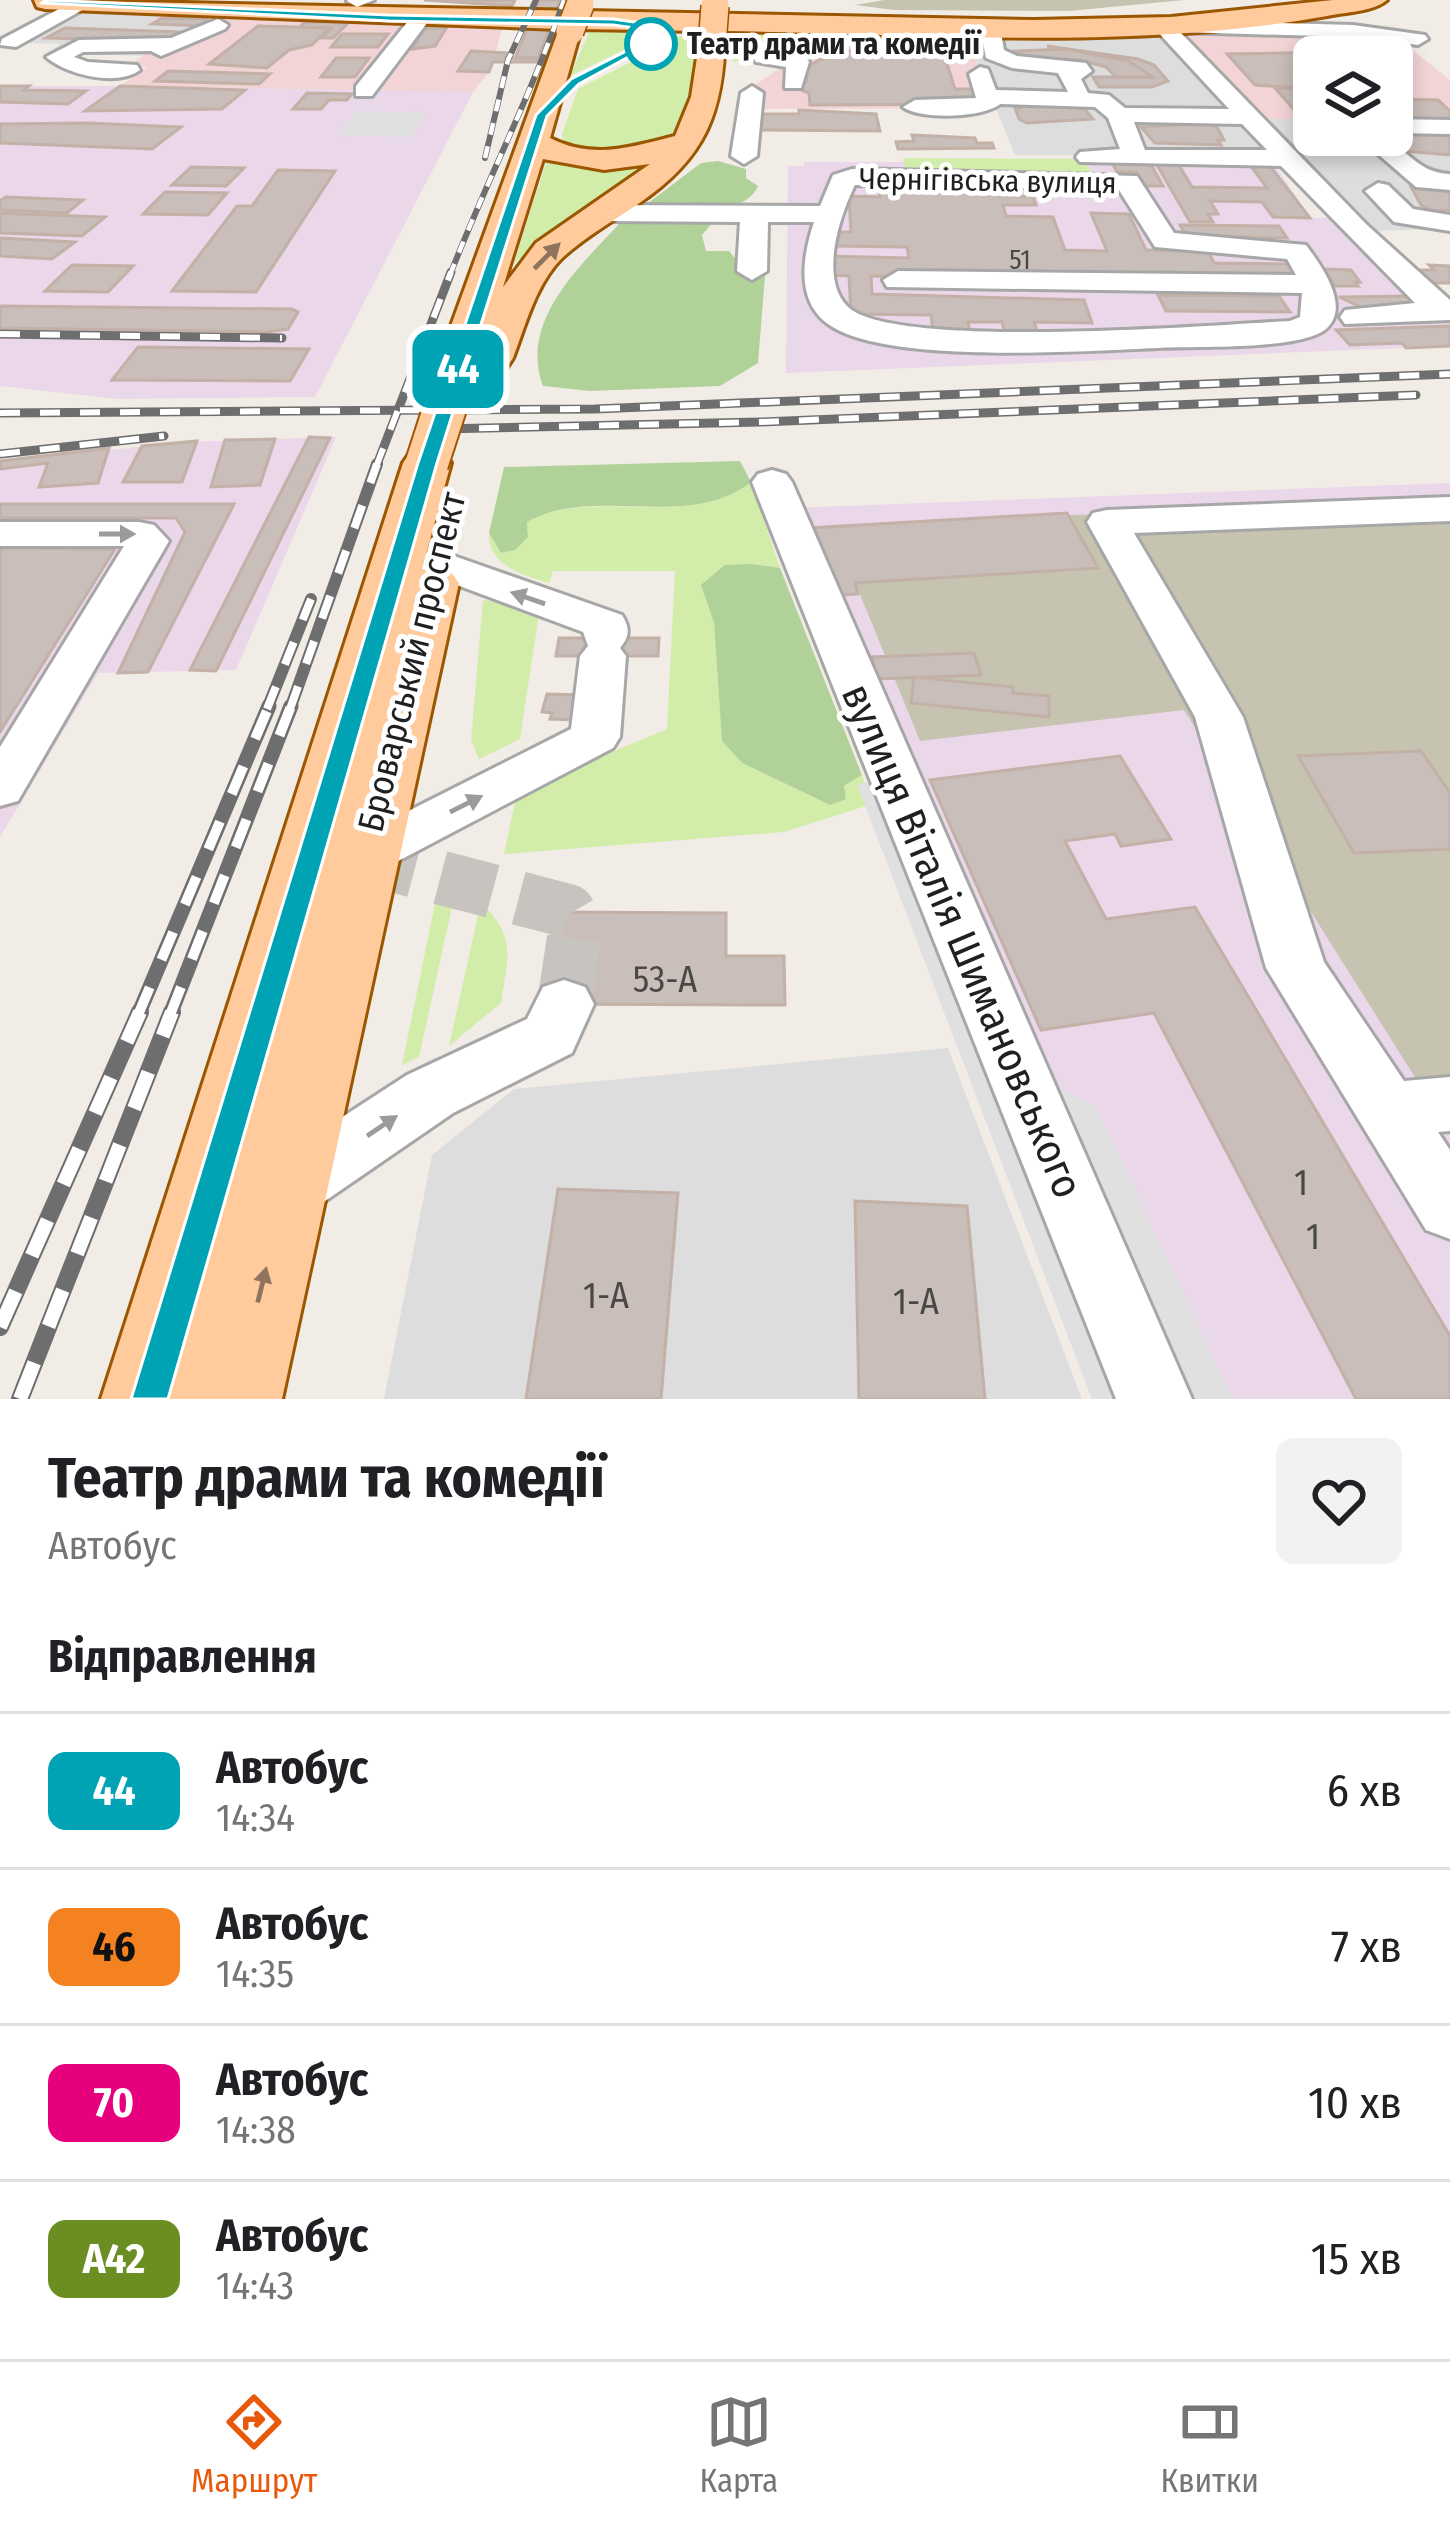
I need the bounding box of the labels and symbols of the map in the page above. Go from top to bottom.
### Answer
marker: Театр драми та комедії [626,19,676,69]
place label: Театр драми та комедії [687,26,982,62]
street label: Чернігівська вулиця [859,161,1117,201]
one-way arrow [532,243,560,271]
house number: 51 [1009,244,1031,276]
line badge: 44 [404,330,512,408]
street label: Броварський проспект [348,487,476,836]
one-way arrow [99,524,137,544]
one-way arrow [509,587,546,606]
street label: вулиця Віталія Шимановського [831,677,1093,1205]
one-way arrow [448,794,483,814]
house number: 53-А [633,958,697,1002]
one-way arrow [366,1115,399,1137]
house number: 1 [1294,1161,1308,1205]
house number: 1 [1306,1215,1320,1259]
one-way arrow [253,1267,272,1304]
house number: 1-А [583,1274,629,1318]
house number: 1-А [893,1280,939,1324]

